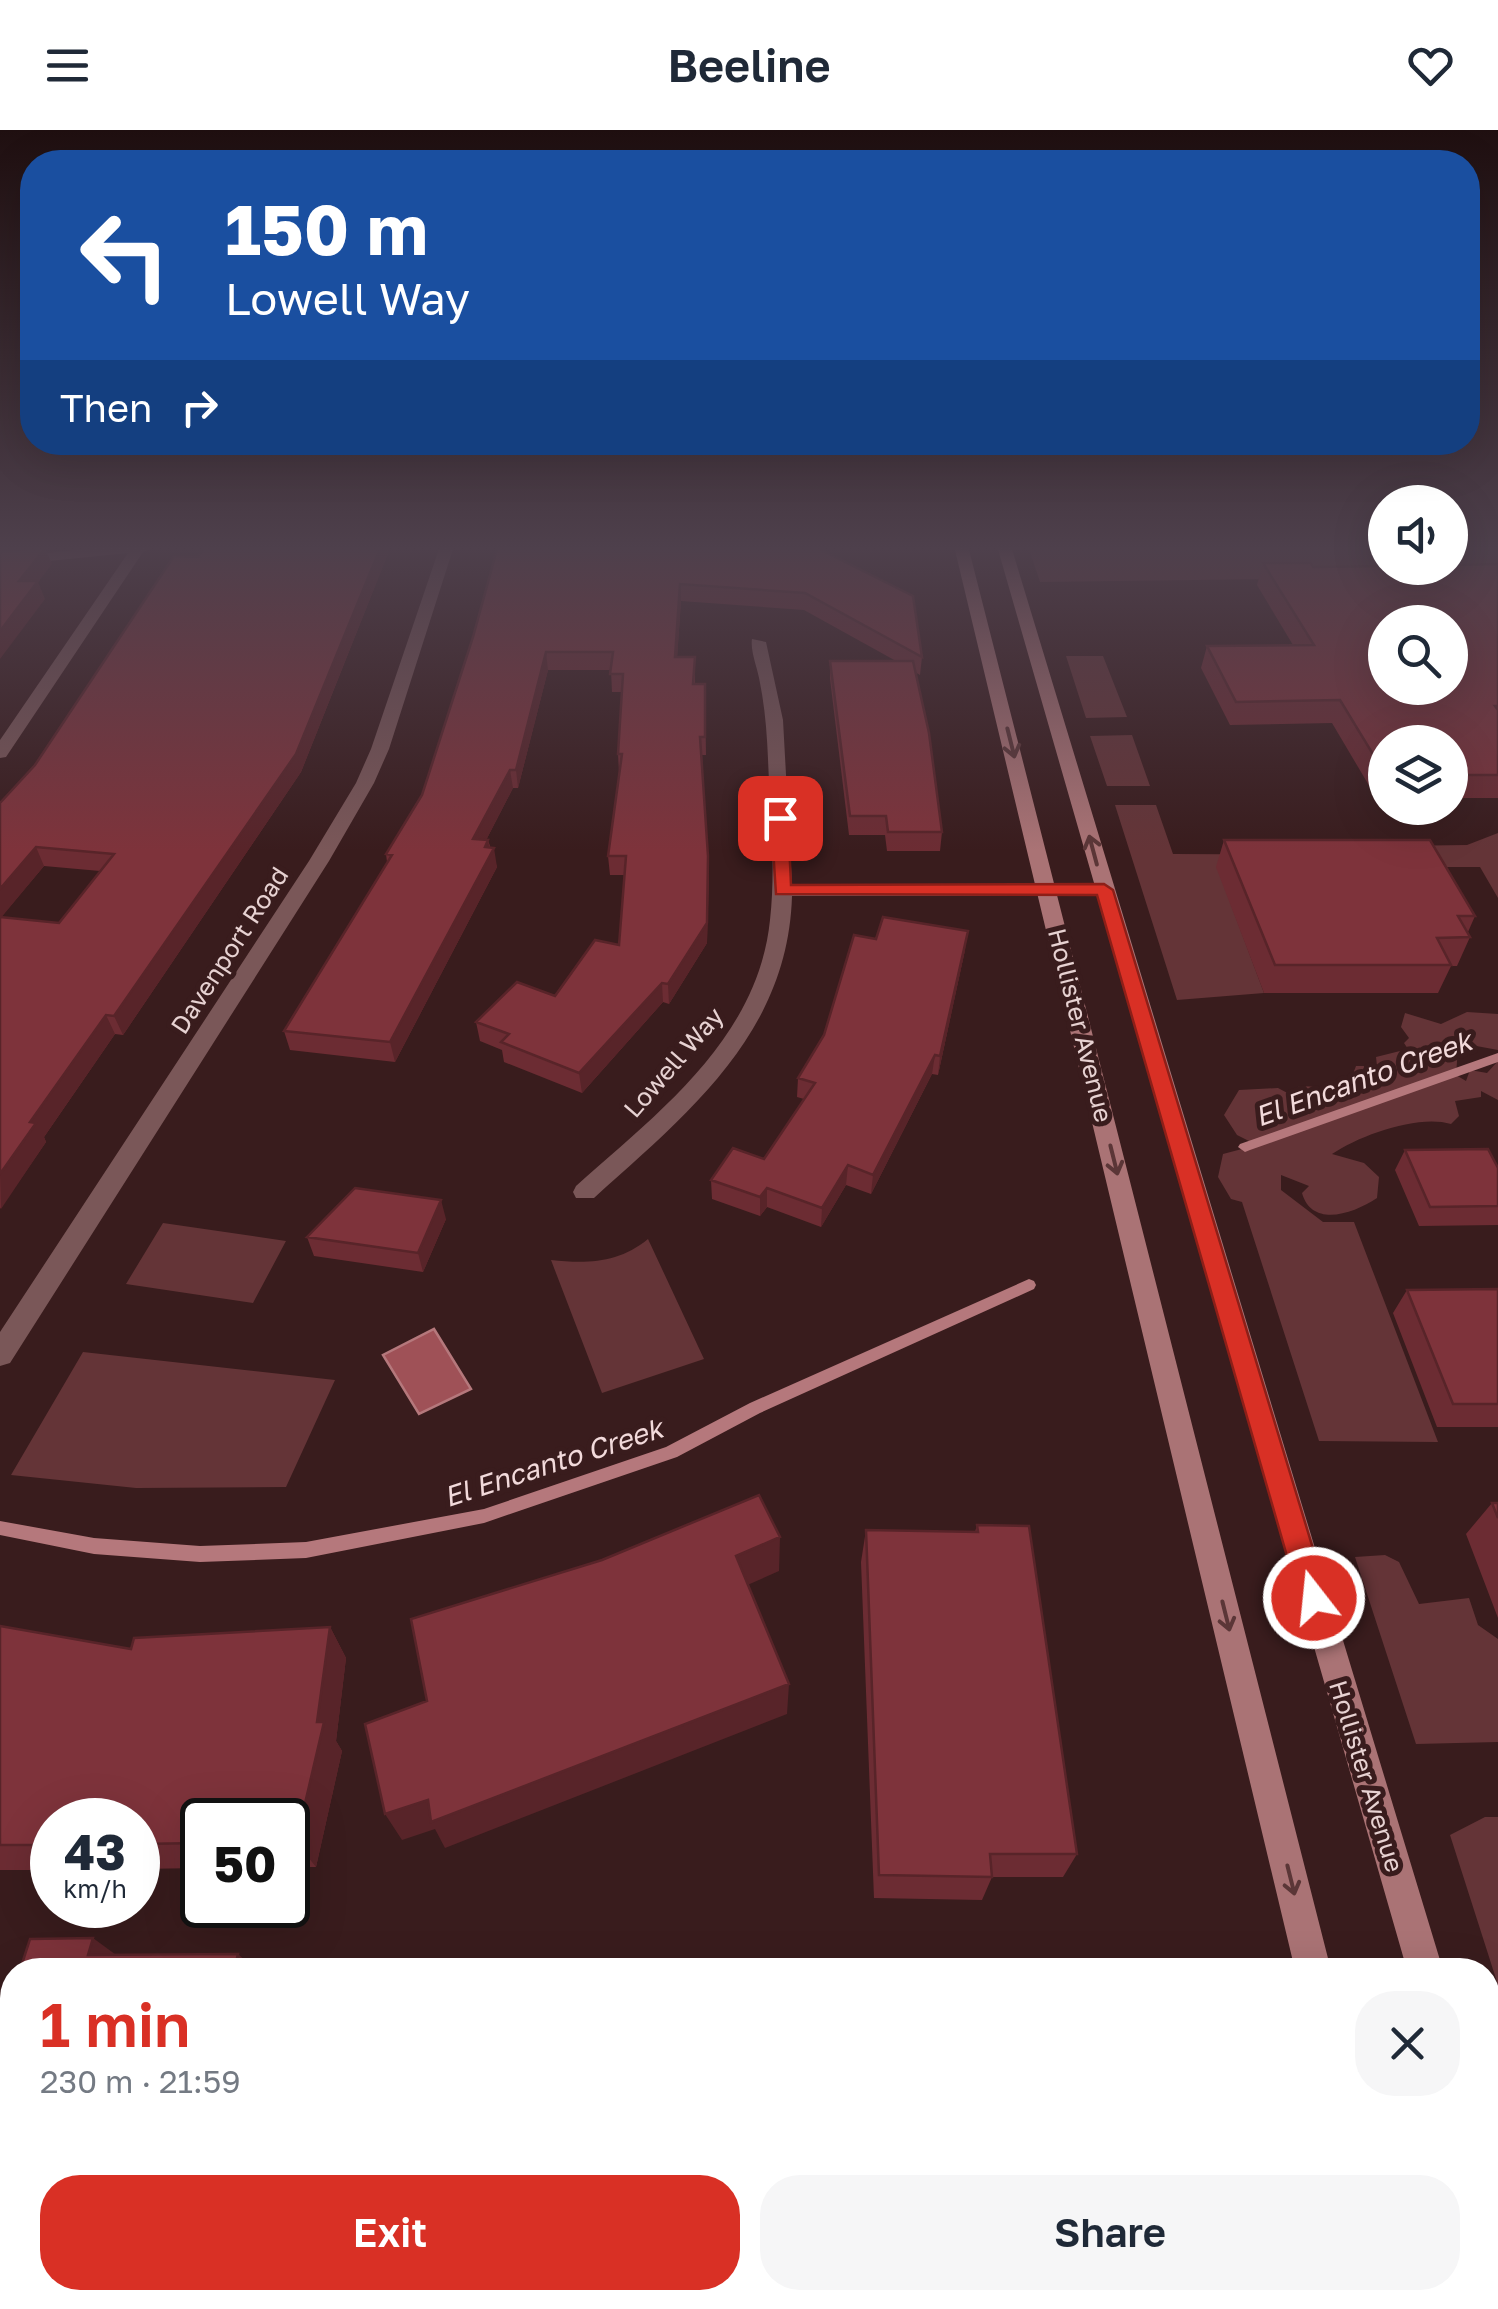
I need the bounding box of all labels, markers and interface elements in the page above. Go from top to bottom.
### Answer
icon: menu [40,38,95,93]
text: Beeline [667,38,831,92]
icon: heart [1403,38,1458,93]
text: 150 m [225,186,428,270]
icon: left [60,190,190,320]
text: Lowell Way [225,271,470,325]
icon: right [172,380,227,435]
text: Then [60,385,152,430]
map controls [1368,485,1468,825]
button: sound [1368,485,1468,585]
button: search [1368,605,1468,705]
button: layers [1368,725,1468,825]
one-way arrow [1002,727,1021,758]
pin [738,776,823,861]
icon: arrive [753,791,808,846]
one-way arrow [1083,835,1102,866]
street label: Davenport Road [164,861,294,1039]
street label: Hollister Avenue [1042,925,1120,1125]
street label: Lowell Way [617,1000,729,1124]
water label: El Encanto Creek [1250,1022,1479,1133]
one-way arrow [1106,1143,1124,1175]
water label: El Encanto Creek [439,1410,670,1513]
position arrow [1262,1546,1366,1650]
one-way arrow [1218,1599,1236,1631]
street label: Hollister Avenue [1323,1676,1411,1876]
speed limit sign: 50 [180,1798,310,1928]
text: 43 [64,1821,126,1881]
one-way arrow [1283,1863,1301,1895]
text: km/h [63,1873,127,1904]
text: 1 min [40,1988,190,2060]
button: close [1355,1991,1460,2096]
text: 230 m · 21:59 [40,2062,241,2100]
button: Exit [40,2175,740,2290]
button: Share [760,2175,1460,2290]

